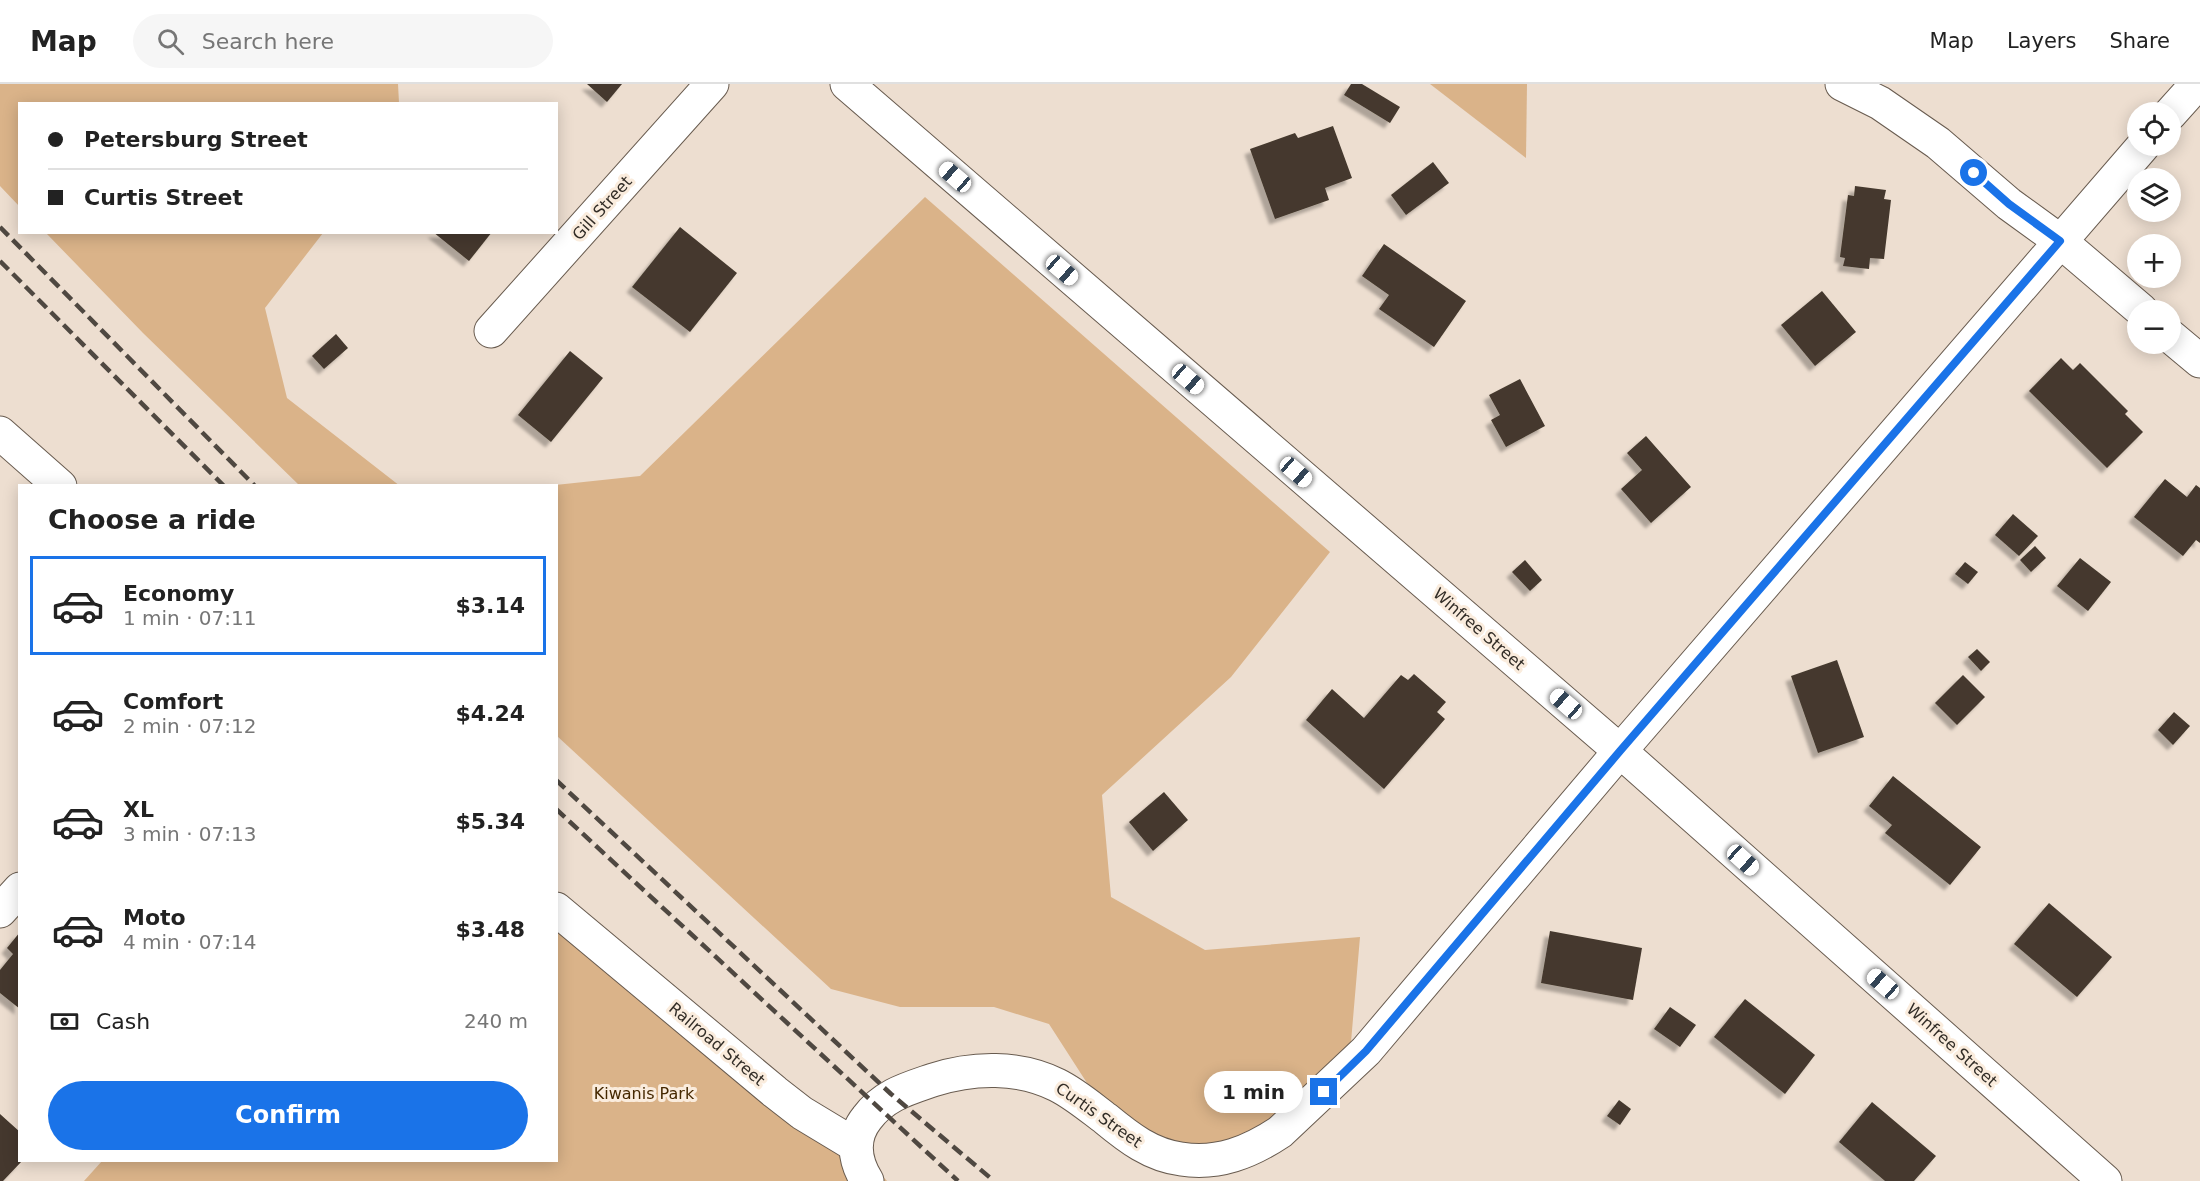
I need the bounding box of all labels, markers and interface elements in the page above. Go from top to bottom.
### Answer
search box [133,14,553,68]
text: Map [30,25,97,58]
icon: search [154,25,187,58]
text: Search here [202,29,334,54]
text: Map [1930,29,1974,53]
text: Layers [2007,29,2076,53]
text: Share [2109,29,2170,53]
map controls [2127,102,2181,354]
button: locate [2127,102,2181,156]
text: Petersburg Street [84,127,308,152]
car [936,158,974,196]
route start [1960,159,1987,186]
button: layers [2127,168,2181,222]
street label: Gill Street [568,172,636,244]
text: Curtis Street [84,185,243,210]
button: + [2127,234,2181,288]
car [1043,251,1081,289]
button: − [2127,300,2181,354]
car [1169,360,1207,398]
car [1277,453,1315,491]
text: Choose a ride [48,504,256,535]
icon: car [51,579,105,633]
text: Economy [123,581,234,606]
street label: Winfree Street [1429,584,1529,674]
text: $3.14 [455,593,525,618]
text: 1 min · 07:11 [123,606,257,630]
car [1547,685,1585,723]
icon: car [51,687,105,741]
text: Comfort [123,689,223,714]
text: $4.24 [455,701,525,726]
text: 2 min · 07:12 [123,714,257,738]
icon: car [51,795,105,849]
text: XL [123,797,154,822]
text: $5.34 [455,809,525,834]
text: 3 min · 07:13 [123,822,257,846]
car [1724,841,1762,879]
icon: car [51,903,105,957]
text: Moto [123,905,186,930]
text: $3.48 [455,917,525,942]
text: 4 min · 07:14 [123,930,257,954]
car [1864,965,1902,1003]
street label: Railroad Street [665,998,769,1090]
street label: Winfree Street [1903,999,2001,1091]
icon: cash [48,1005,81,1038]
text: Cash [96,1009,150,1034]
text: 240 m [464,1009,528,1033]
callout: 1 min [1204,1071,1303,1113]
street label: Curtis Street [1052,1078,1146,1152]
route end [1310,1078,1337,1105]
text: 1 min [1222,1080,1285,1104]
button: Confirm [48,1081,528,1150]
park label: Kiwanis Park [594,1084,695,1103]

